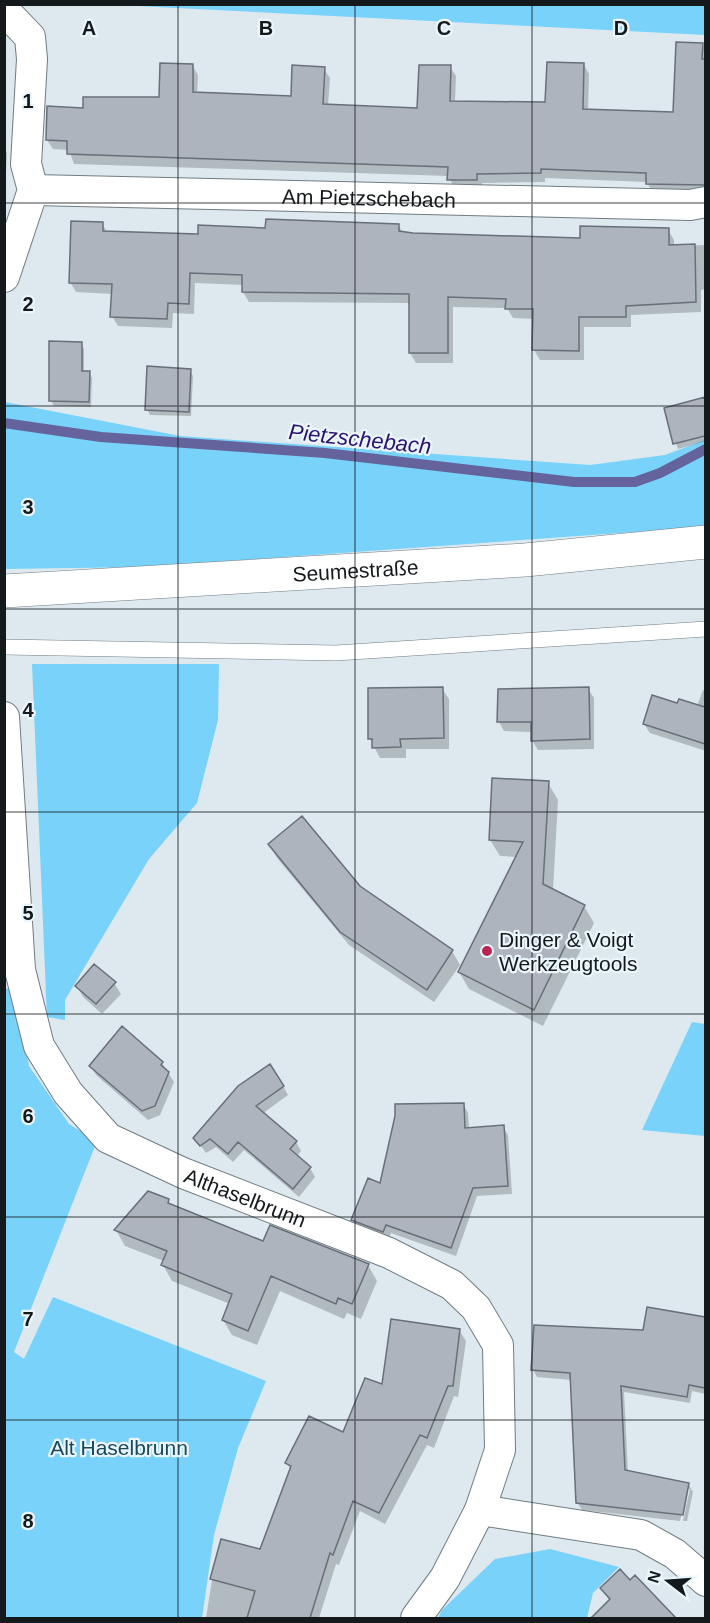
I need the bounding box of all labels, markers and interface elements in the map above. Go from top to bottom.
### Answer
text: A [82,17,96,39]
text: B [259,17,273,39]
text: C [437,17,451,39]
text: D [614,17,628,39]
text: 1 [22,90,34,112]
street label: Am Pietzschebach [282,184,456,211]
text: 2 [22,293,34,315]
water label: Pietzschebach [288,419,432,459]
text: 3 [22,496,34,518]
street label: Seumestraße [292,555,419,585]
text: 4 [22,699,34,721]
text: 5 [22,902,34,924]
place label: Dinger & Voigt Werkzeugtools [499,928,638,975]
marker: Dinger & Voigt Werkzeugtools [480,944,494,958]
text: 6 [22,1105,34,1127]
street label: Althaselbrunn [181,1163,309,1231]
text: 7 [22,1308,34,1330]
park label: Alt Haselbrunn [50,1436,188,1459]
text: 8 [22,1510,34,1532]
north arrow [638,1551,698,1611]
text: N [644,1569,664,1585]

